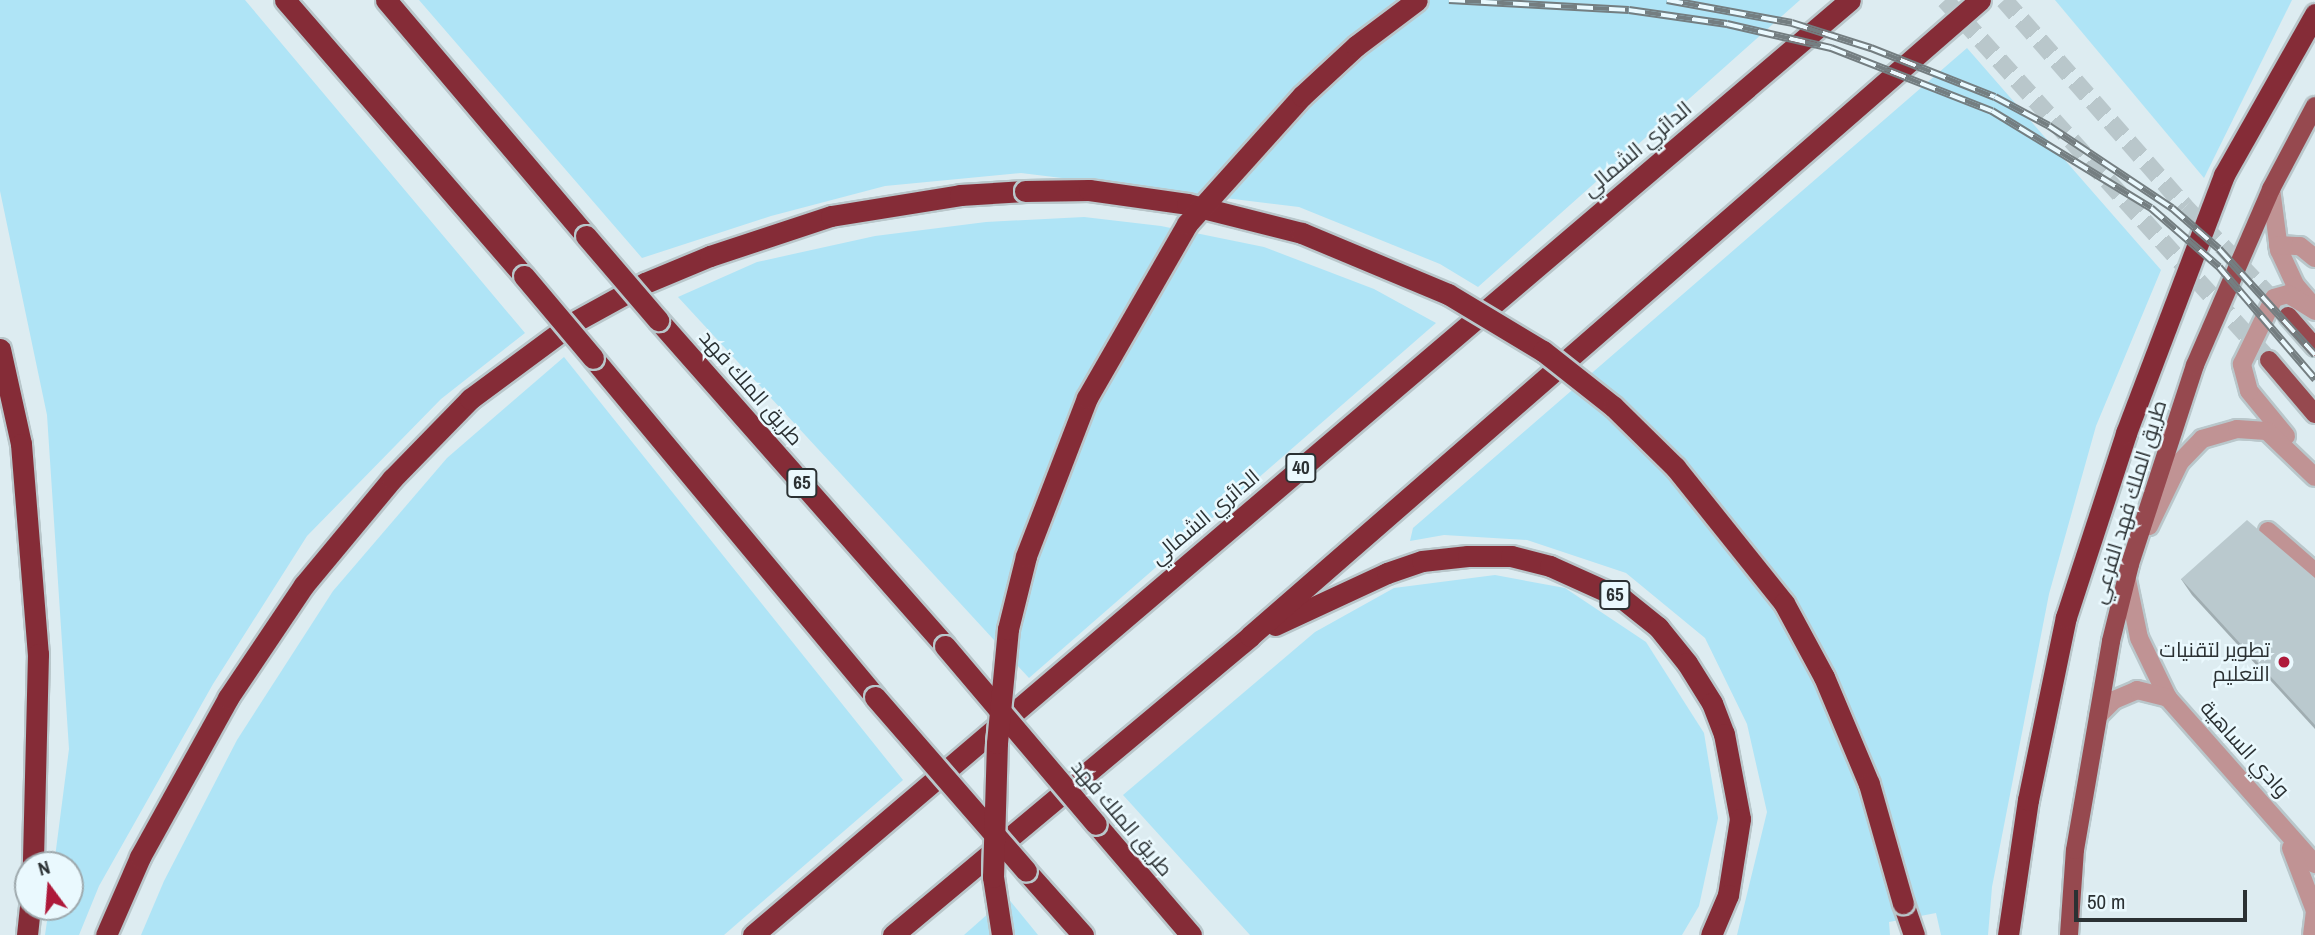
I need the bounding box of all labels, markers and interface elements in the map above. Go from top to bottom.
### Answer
street label: الدائري الشمالي [1577,96,1697,202]
street label: طريق الملك فهد [694,325,808,451]
street label: طريق الملك فهد الفرعي [2086,397,2172,607]
road number: 40 [1285,453,1317,484]
street label: الدائري الشمالي [1145,464,1265,570]
road number: 65 [786,468,818,498]
road number: 65 [1599,580,1631,610]
place label: تطوير لتقنيات التعليم [2159,637,2270,687]
marker: تطوير لتقنيات التعليم [2276,654,2292,670]
street label: وادي الساهية [2195,695,2295,803]
street label: طريق الملك فهد [1066,755,1178,881]
north arrow [14,851,84,921]
text: N [35,854,53,882]
scale bar [2077,876,2250,920]
text: 50 m [2087,887,2125,916]

